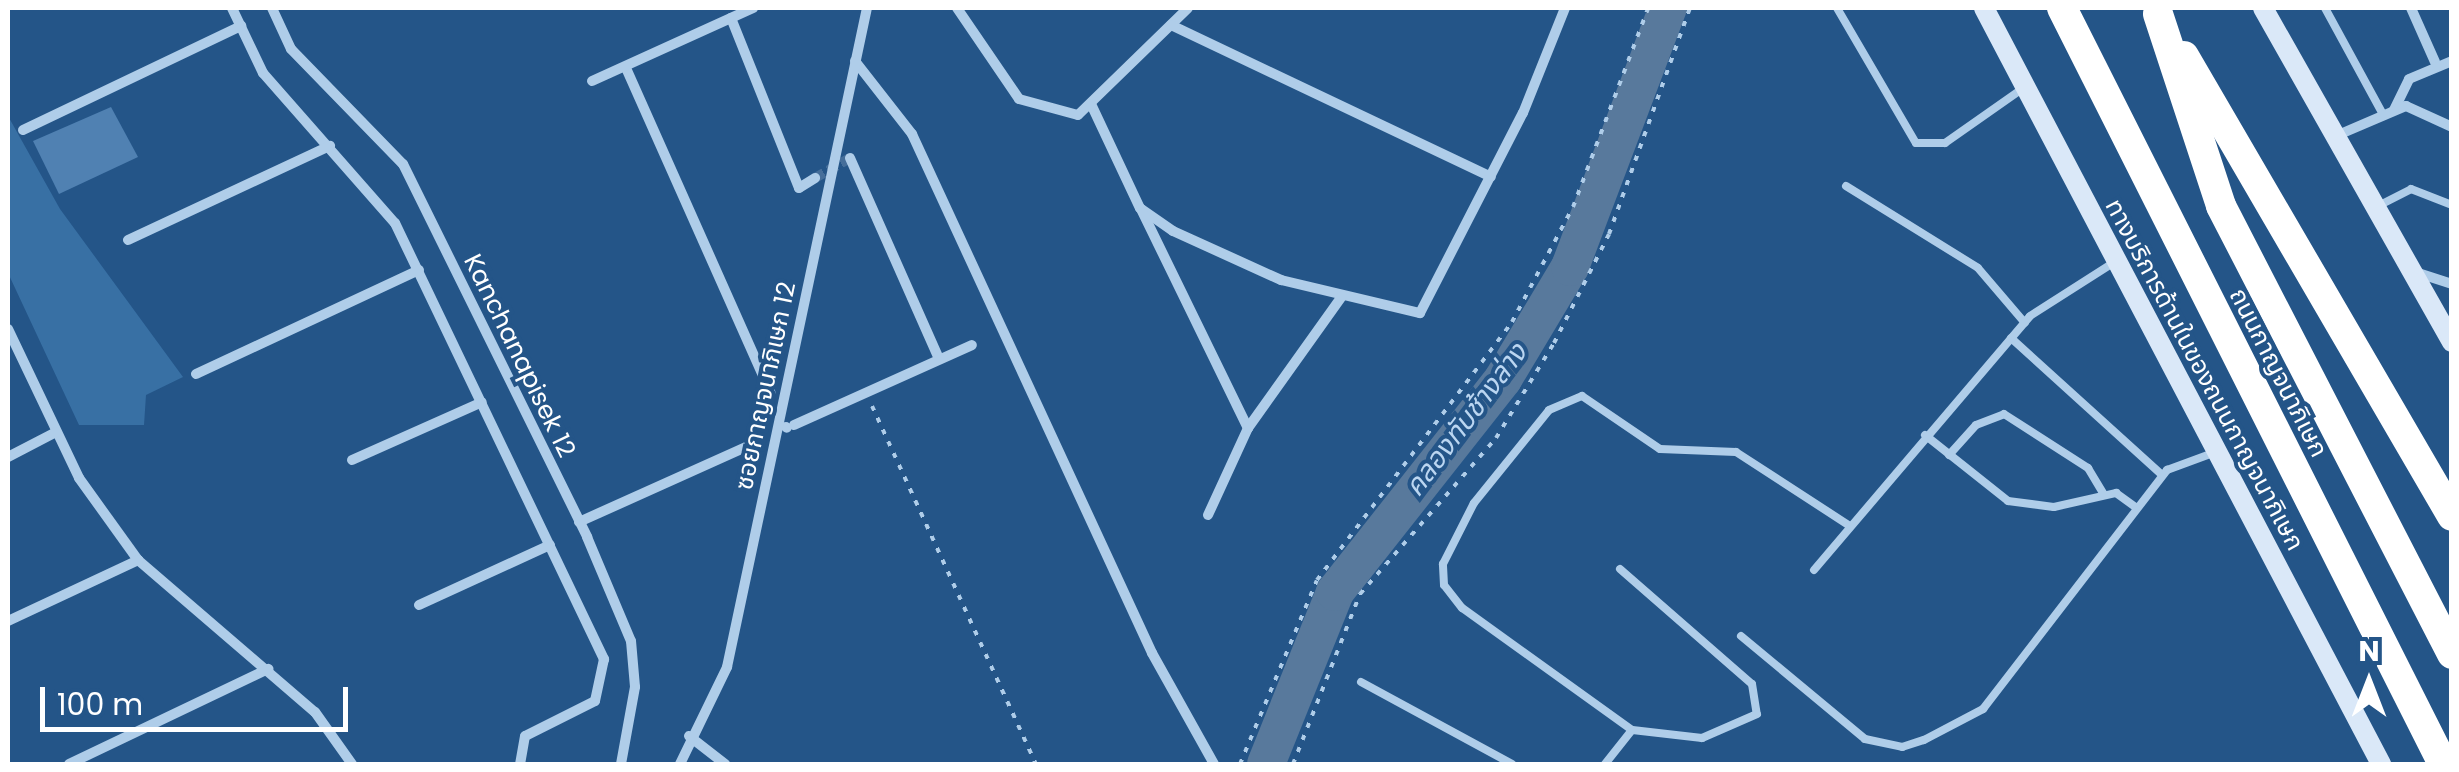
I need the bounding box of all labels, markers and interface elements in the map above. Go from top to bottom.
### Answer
street label: ทางบริการด้านในของถนนกาญจนาภิเษก [2098,194,2310,556]
street label: Kanchanapisek 12 [457,249,581,463]
street label: ซอยกาญจนาภิเษก 12 [729,279,803,493]
street label: ถนนกาญจนาภิเษก [2223,284,2333,462]
water label: คลองทับช้างล่าง [1398,337,1534,503]
north arrow [2319,632,2419,732]
text: N [2358,632,2380,671]
scale bar [45,667,352,729]
text: 100 m [57,683,143,726]

